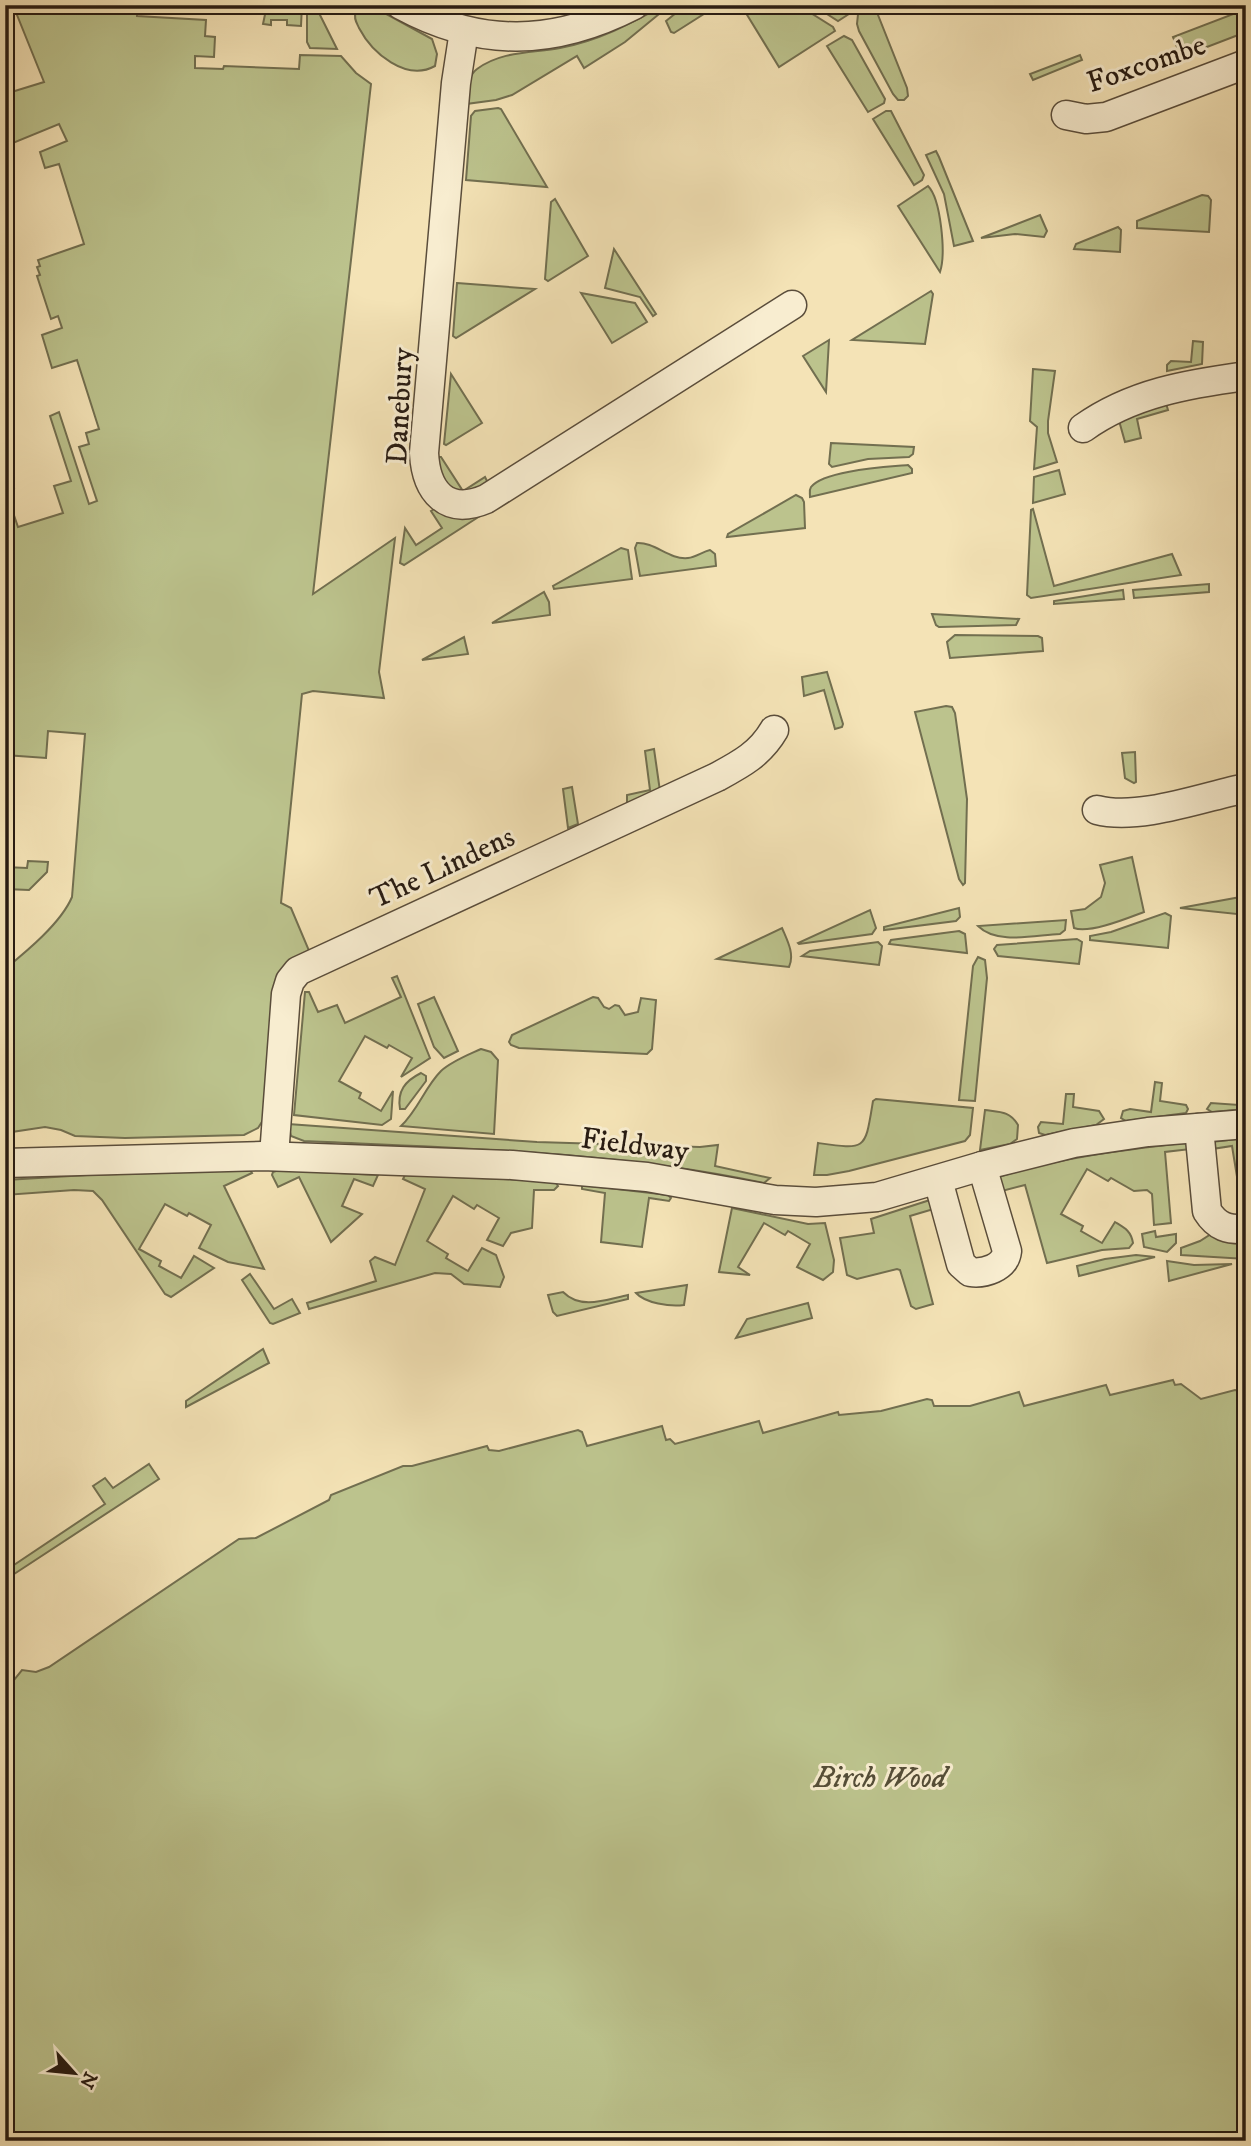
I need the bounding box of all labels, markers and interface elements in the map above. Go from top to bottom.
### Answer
street label: Foxcombe [1082,27,1211,102]
street label: Danebury [379,346,422,465]
street label: The Lindens [364,819,521,918]
street label: Fieldway [579,1121,692,1171]
park label: Birch Wood [813,1760,951,1797]
north arrow [38,2038,108,2108]
text: N [74,2068,102,2093]

